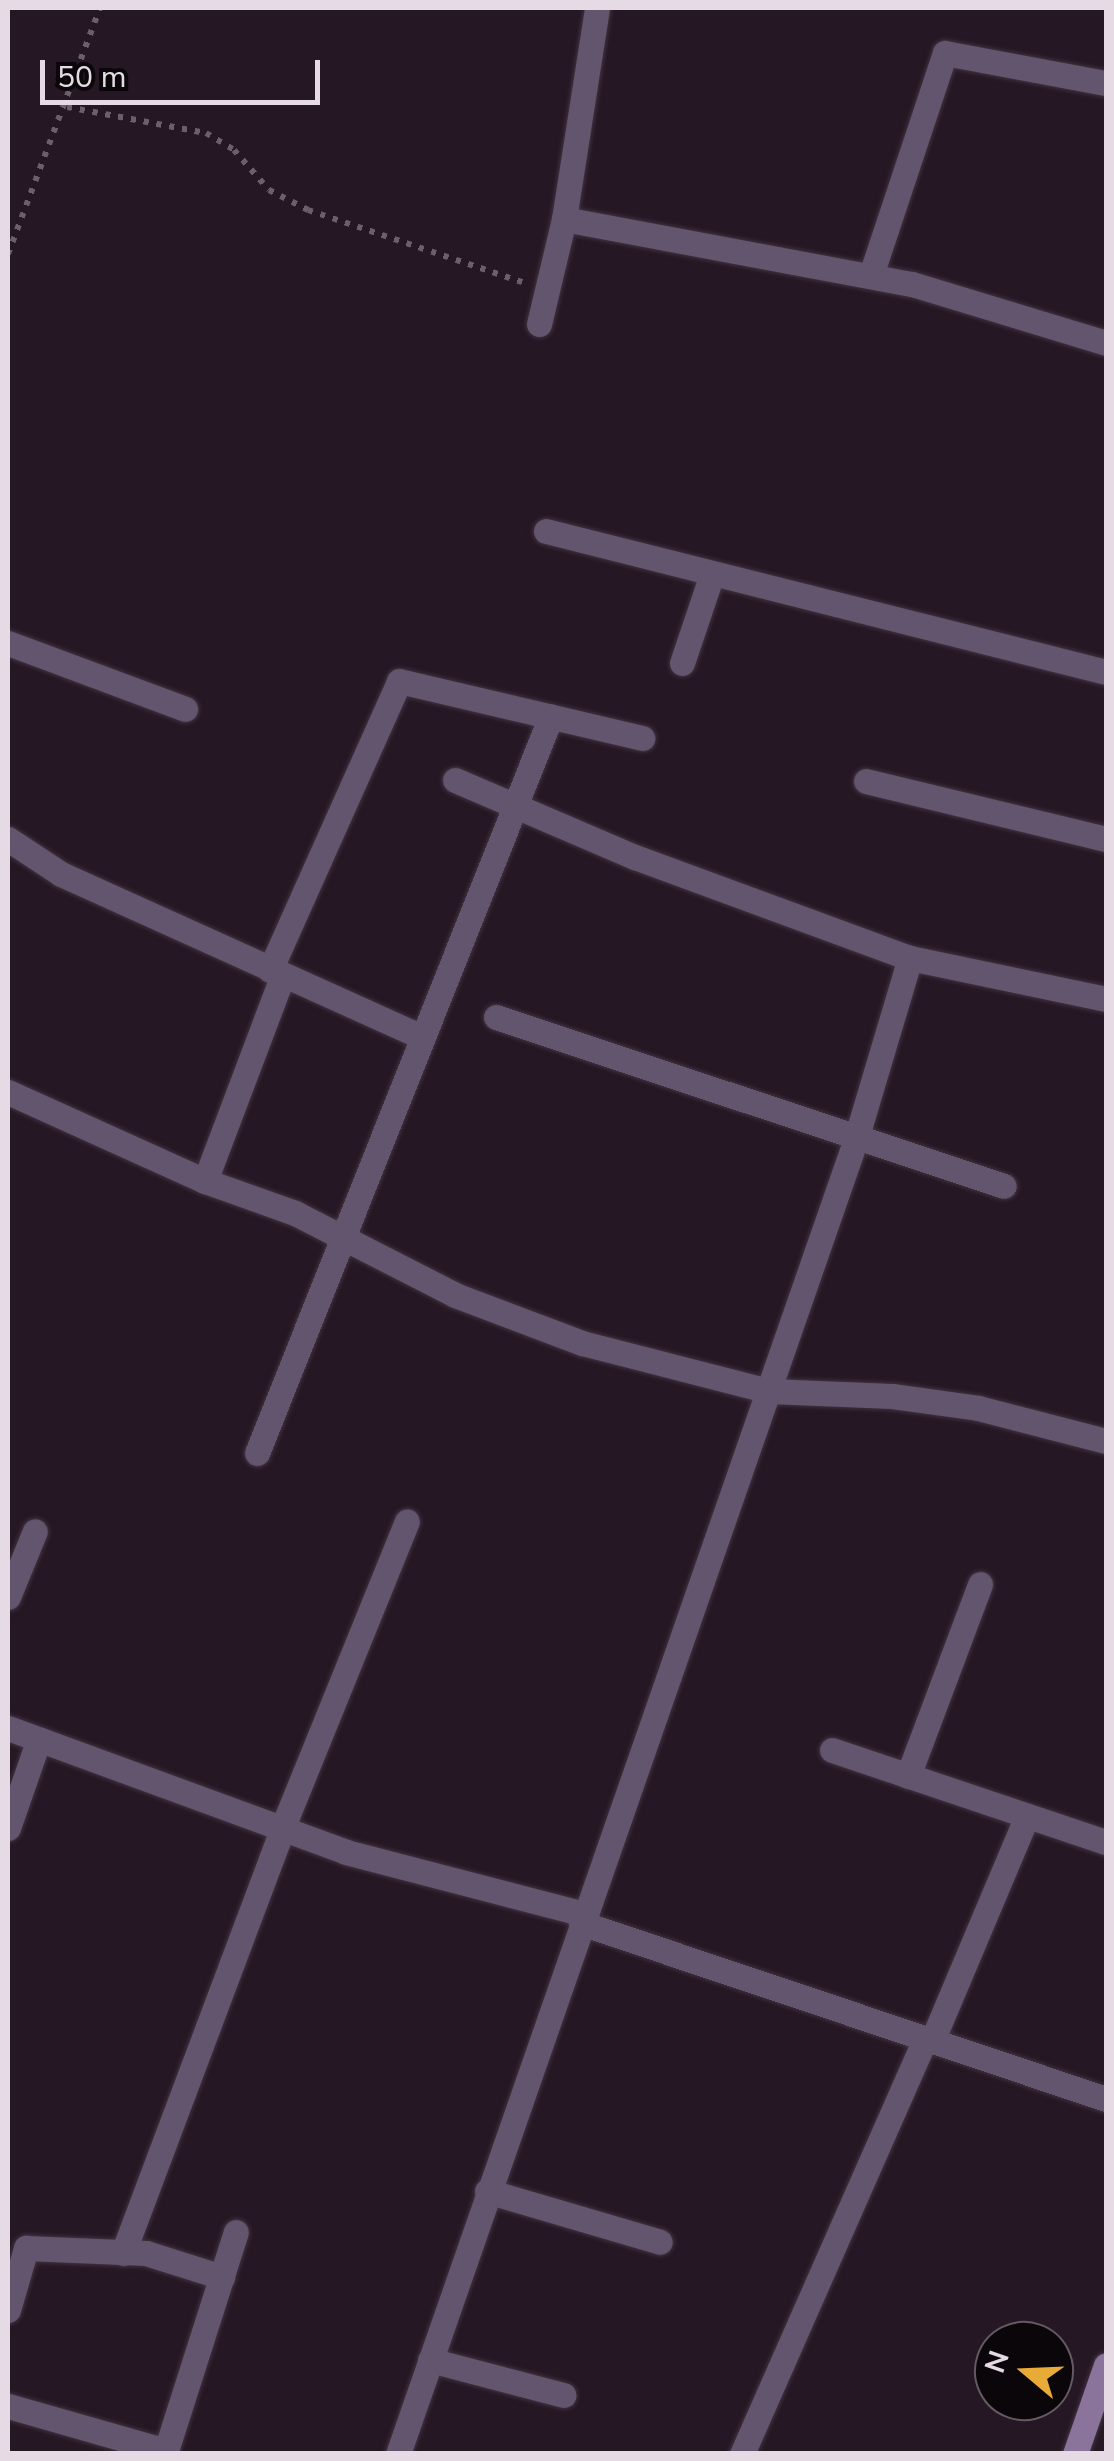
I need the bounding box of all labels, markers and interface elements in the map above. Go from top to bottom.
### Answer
scale bar [45,40,325,102]
text: 50 m [57,57,126,98]
north arrow [974,2321,1074,2421]
text: N [976,2346,1019,2378]

